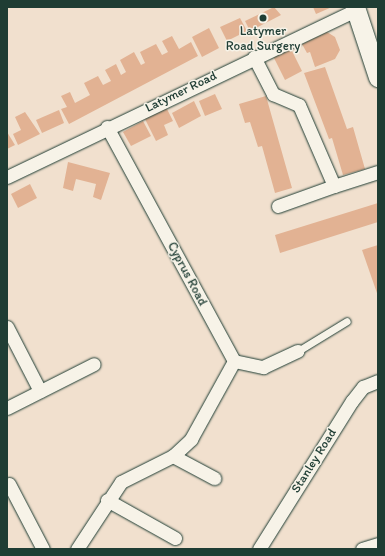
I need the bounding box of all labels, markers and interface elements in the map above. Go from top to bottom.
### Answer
marker: Latymer Road Surgery [258,13,268,23]
place label: Latymer Road Surgery [226,24,300,55]
street label: Latymer Road [143,68,219,116]
street label: Cyprus Road [164,240,210,308]
street label: Stanley Road [288,426,340,496]

